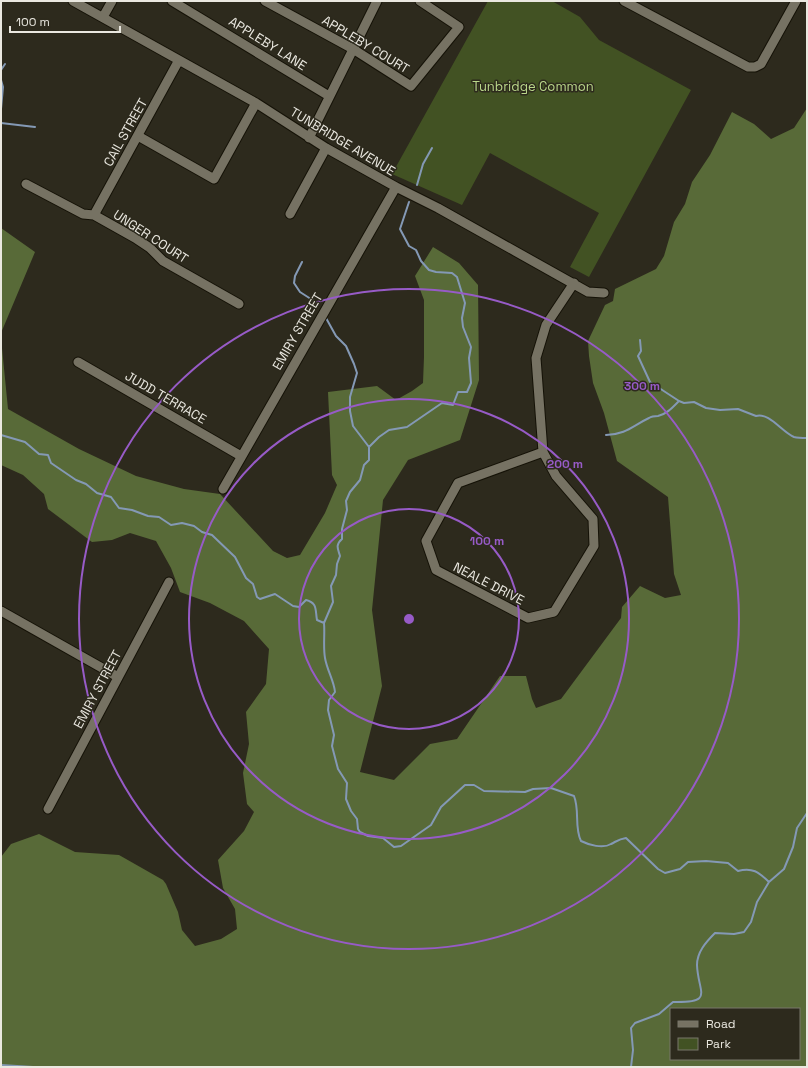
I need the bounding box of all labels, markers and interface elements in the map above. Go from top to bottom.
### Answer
scale bar [10,8,120,34]
street label: APPLEBY COURT [319,12,413,77]
street label: APPLEBY LANE [226,13,310,74]
text: 100 m [16,14,50,30]
park label: Tunbridge Common [472,78,594,95]
street label: CAIL STREET [100,95,151,169]
street label: TUNBRIDGE AVENUE [287,103,399,180]
street label: UNGER COURT [110,206,192,267]
street label: EMIRY STREET [268,289,327,373]
street label: JUDD TERRACE [122,367,210,428]
text: 300 m [624,378,660,394]
text: 200 m [547,456,583,472]
text: 100 m [470,533,504,549]
street label: NEALE DRIVE [450,558,527,609]
centre of rings [402,612,416,626]
street label: EMIRY STREET [70,647,125,731]
legend [670,1008,800,1060]
text: Road [706,1016,735,1032]
text: Park [706,1036,731,1052]

